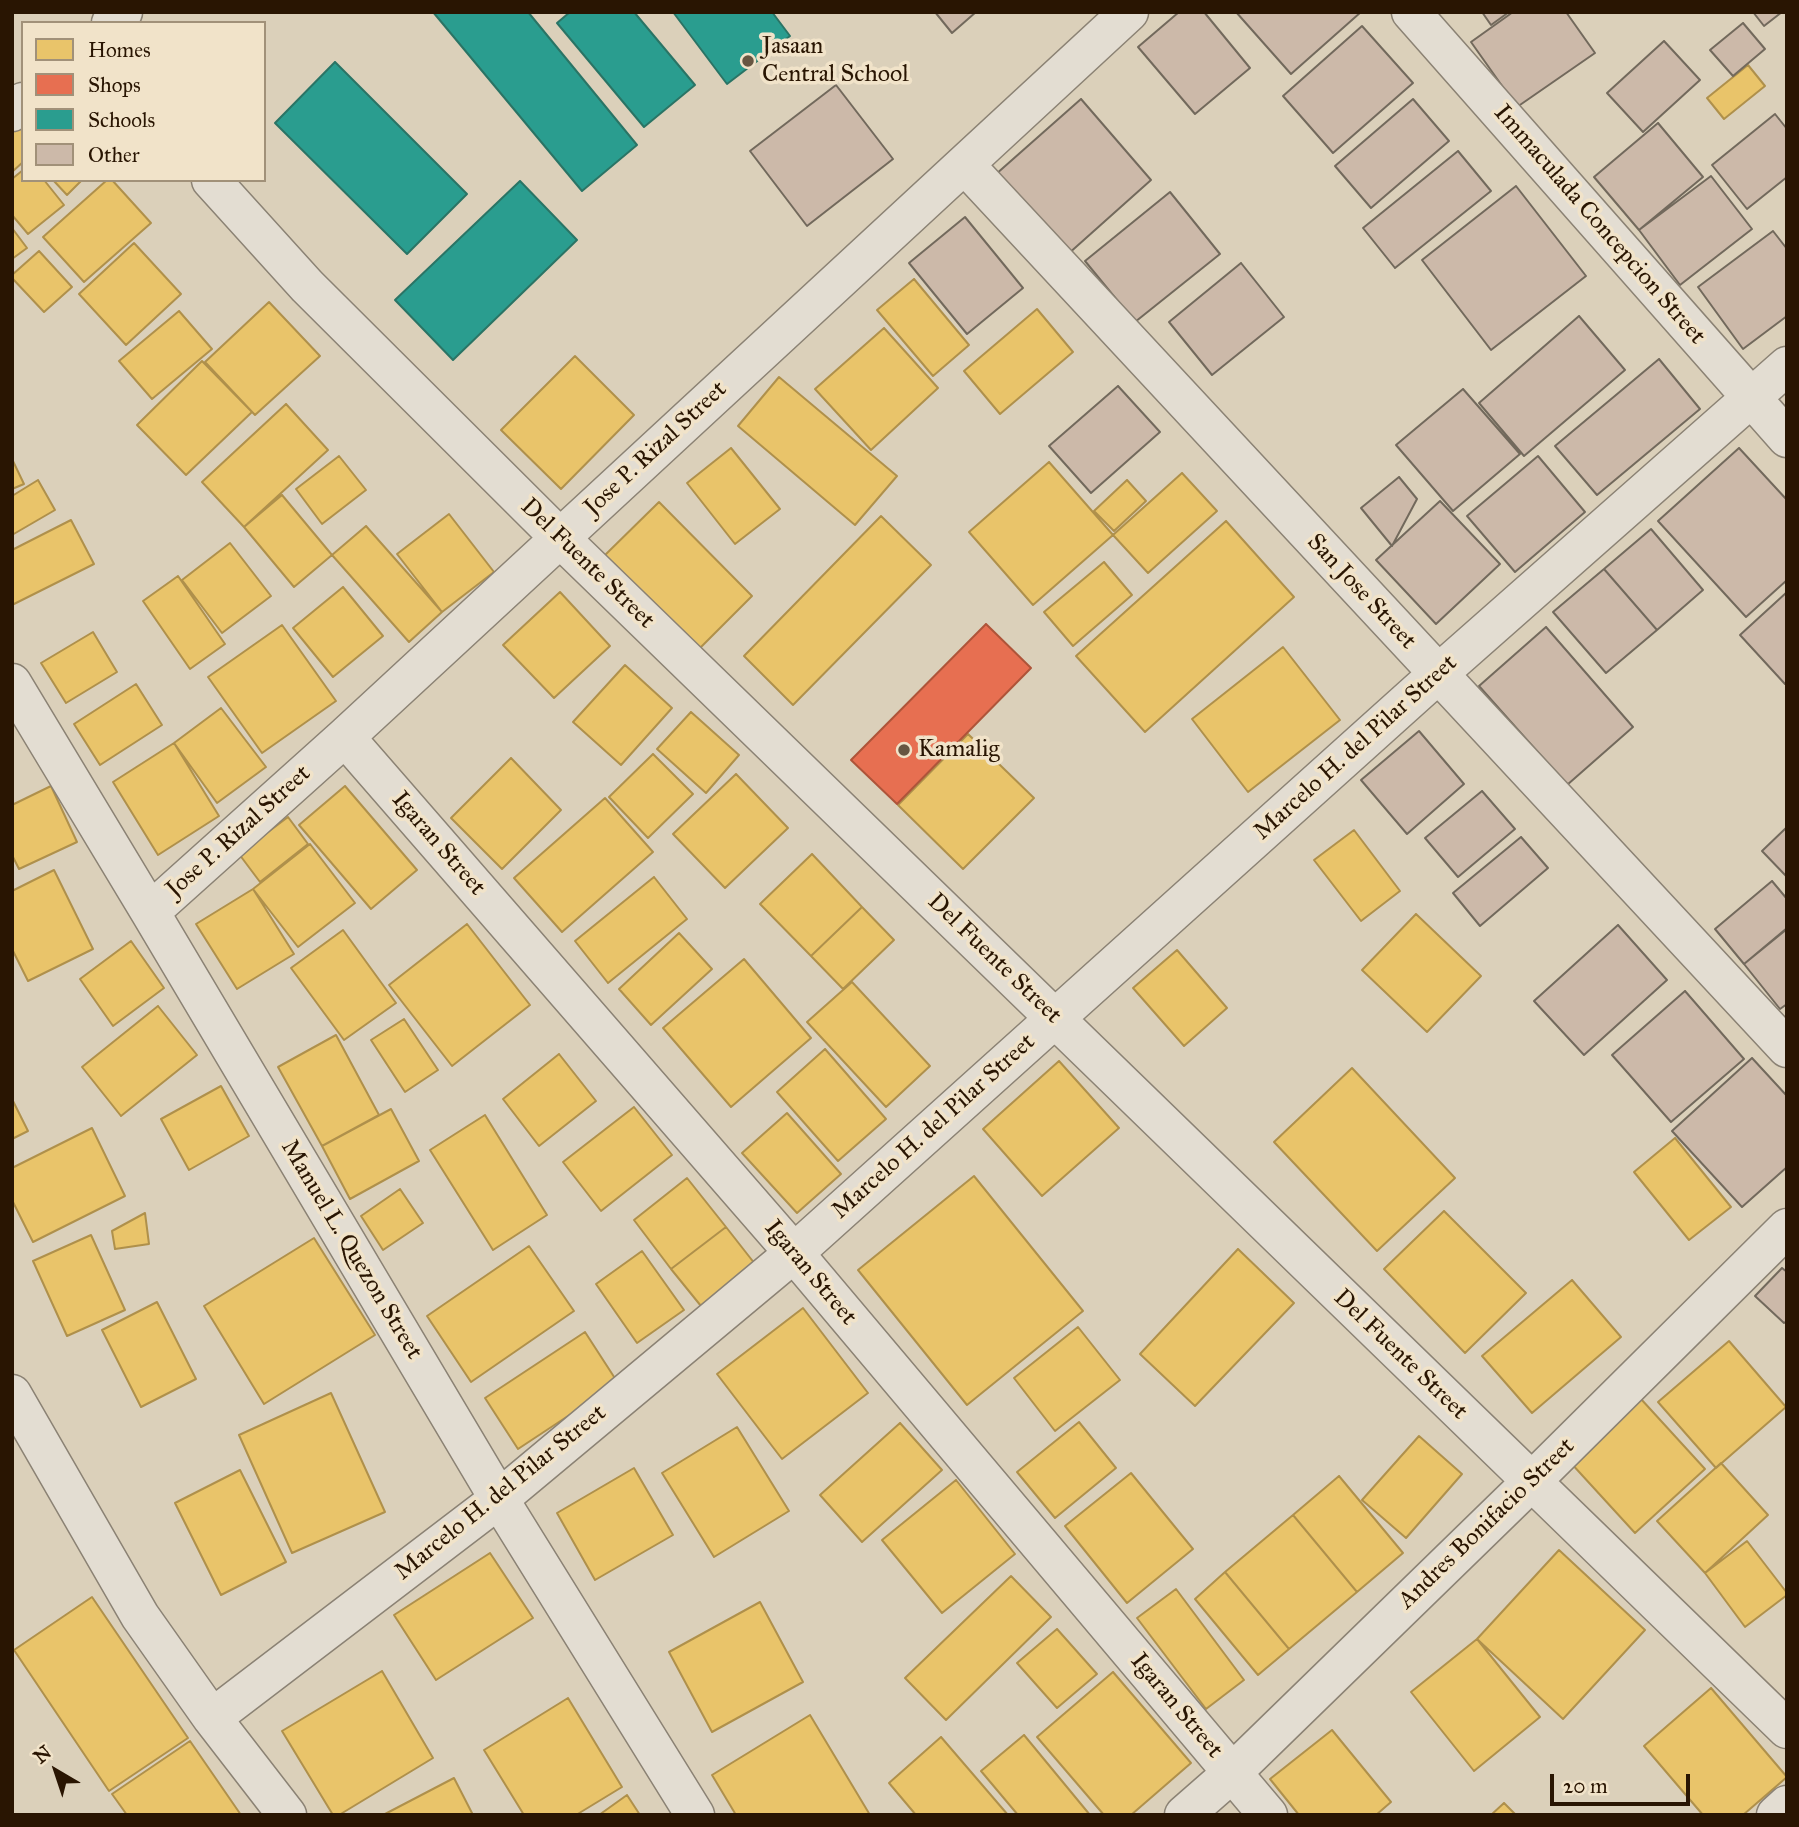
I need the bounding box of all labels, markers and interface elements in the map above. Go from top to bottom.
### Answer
legend [21,21,266,182]
place label: Jasaan Central School [762,33,909,89]
text: Homes [88,37,151,63]
marker: Jasaan Central School [740,53,756,69]
text: Shops [88,72,141,98]
street label: Immaculada Concepcion Street [1487,99,1711,351]
text: Schools [88,107,155,133]
text: Other [88,142,140,168]
street label: Jose P. Rizal Street [579,376,733,522]
street label: Del Fuente Street [514,493,660,635]
street label: San Jose Street [1300,528,1422,656]
street label: Marcelo H. del Pilar Street [1249,649,1463,847]
place label: Kamalig [918,736,1000,764]
marker: Kamalig [896,742,912,758]
street label: Jose P. Rizal Street [161,760,317,904]
street label: Igaran Street [385,786,491,902]
street label: Del Fuente Street [921,888,1067,1030]
street label: Marcelo H. del Pilar Street [827,1028,1041,1226]
street label: Manuel L. Quezon Street [274,1135,428,1365]
street label: Igaran Street [758,1215,862,1331]
street label: Del Fuente Street [1327,1284,1473,1426]
street label: Marcelo H. del Pilar Street [390,1399,612,1587]
street label: Andres Bonifacio Street [1393,1433,1581,1615]
street label: Igaran Street [1124,1648,1228,1764]
north arrow [21,1736,91,1806]
text: N [29,1740,56,1768]
scale bar [1554,1760,1694,1804]
text: 20 m [1563,1773,1608,1799]

